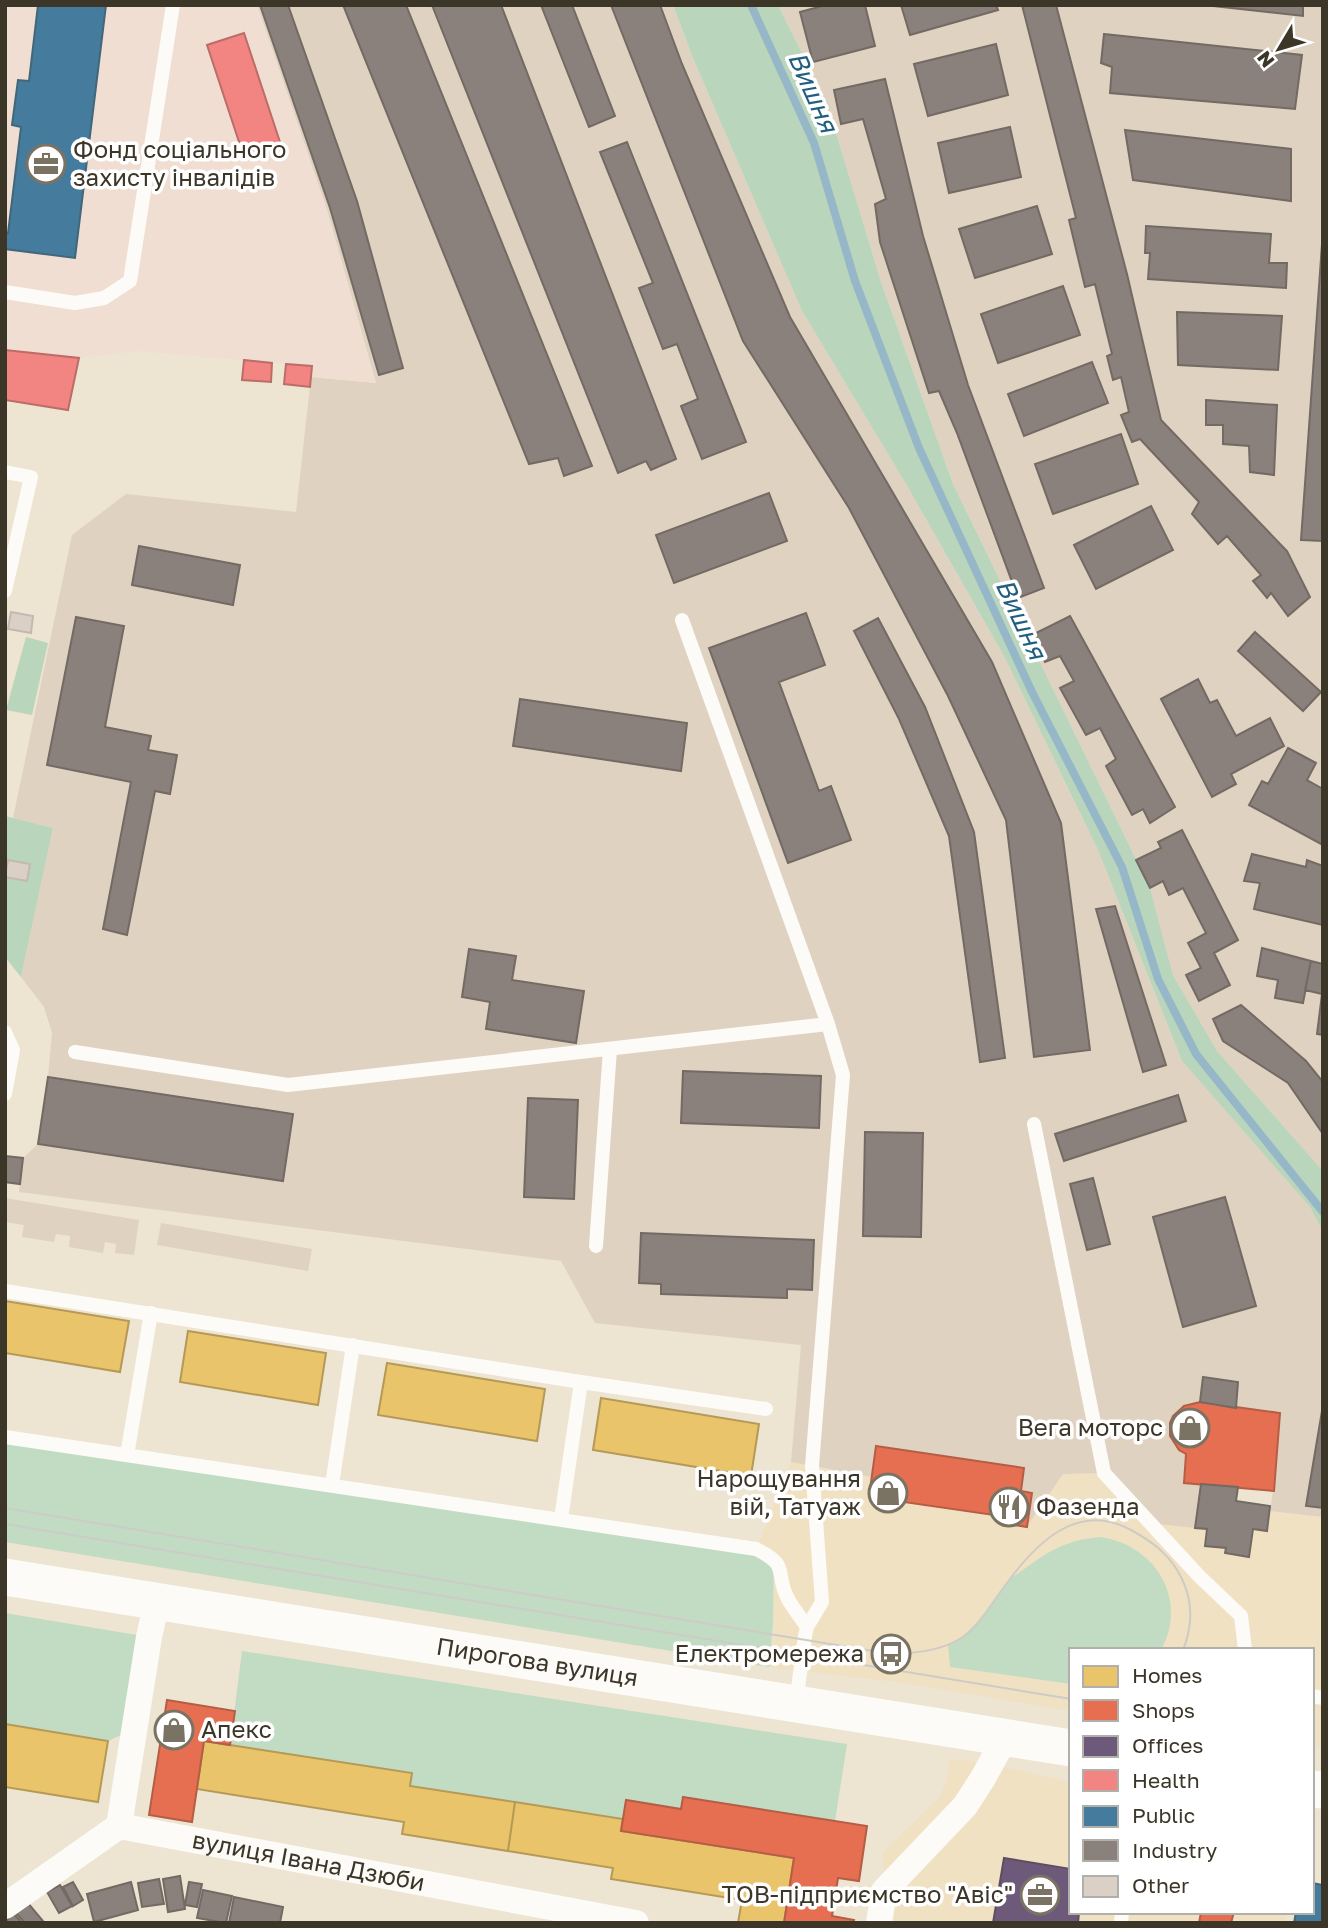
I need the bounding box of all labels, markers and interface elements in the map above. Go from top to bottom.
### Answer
north arrow [1244,14,1314,84]
water label: Вишня [782,47,846,139]
text: N [1252,47,1279,73]
place label: Фонд соціального захисту інвалідів [73,134,286,191]
office icon: Фонд соціального захисту інвалідів [25,143,67,185]
water label: Вишня [989,574,1054,666]
shop icon: Вега моторс [1169,1407,1211,1449]
place label: Вега моторс [1018,1412,1163,1441]
place label: Нарощування вій, Татуаж [697,1463,861,1520]
shop icon: Нарощування вій, Татуаж [867,1472,909,1514]
restaurant icon: Фазенда [988,1486,1030,1528]
place label: Фазенда [1036,1491,1140,1520]
street label: Пирогова вулиця [435,1630,640,1691]
bus stop icon: Електромережа [870,1633,912,1675]
place label: Електромережа [675,1638,864,1667]
legend [1069,1648,1314,1914]
text: Homes [1132,1662,1202,1688]
text: Shops [1132,1697,1195,1723]
shop icon: Апекс [153,1709,195,1751]
place label: Апекс [201,1714,272,1743]
text: Offices [1132,1732,1203,1758]
text: Health [1132,1767,1200,1793]
text: Public [1132,1802,1195,1828]
street label: вулиця Івана Дзюби [190,1824,427,1896]
text: Industry [1132,1837,1217,1863]
text: Other [1132,1872,1189,1898]
office icon: ТОВ-підприємство "Авіс" [1019,1874,1061,1916]
place label: ТОВ-підприємство "Авіс" [722,1879,1013,1908]

